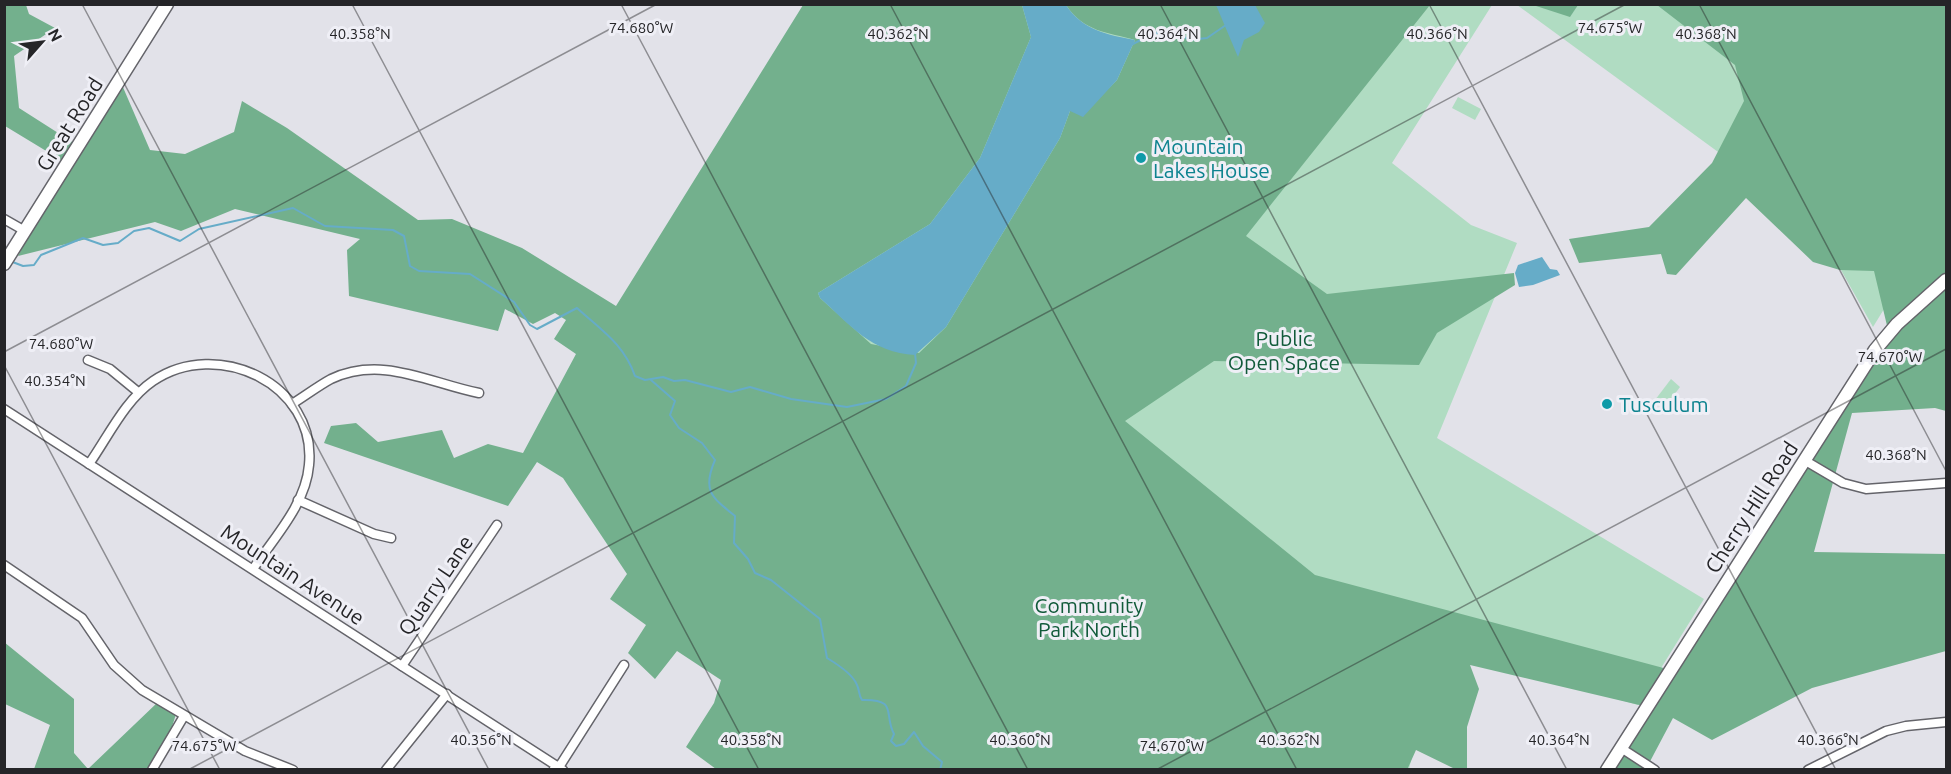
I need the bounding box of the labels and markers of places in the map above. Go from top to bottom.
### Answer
place label: Mountain Lakes House [1153,134,1270,182]
marker: Mountain Lakes House [1134,151,1148,165]
place label: Tusculum [1619,392,1709,416]
marker: Tusculum [1600,397,1614,411]

